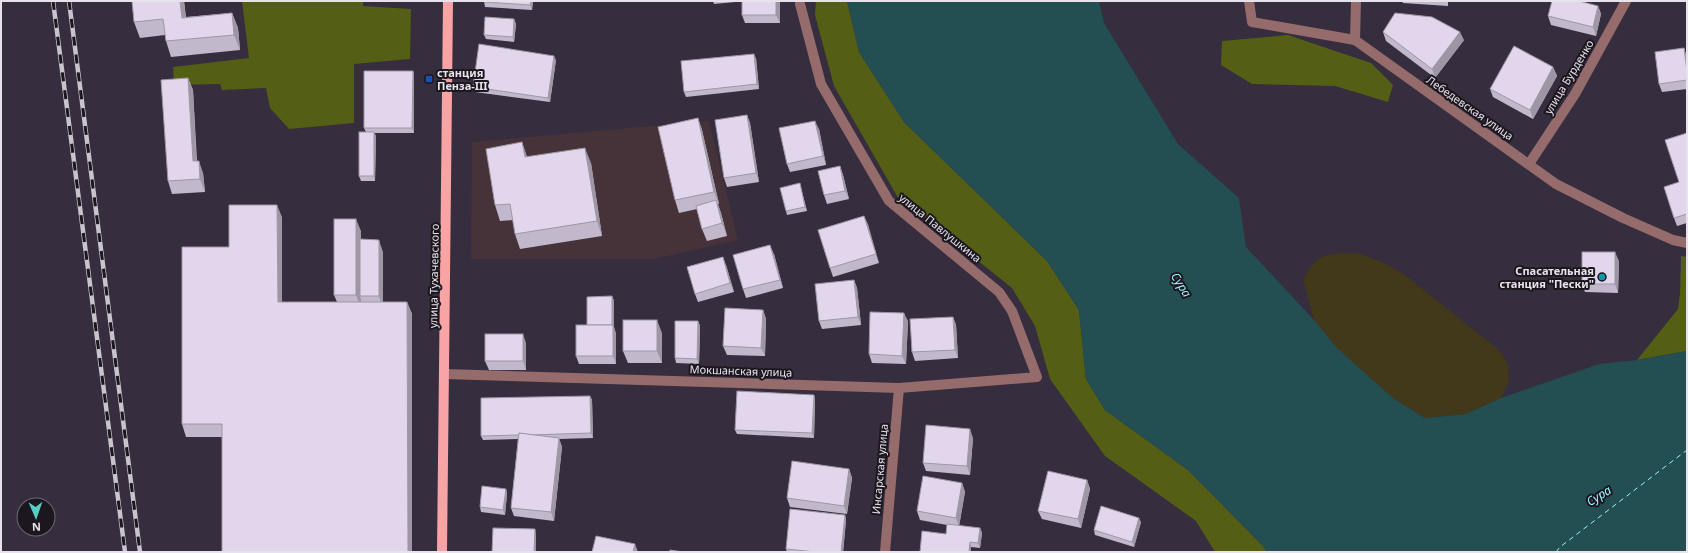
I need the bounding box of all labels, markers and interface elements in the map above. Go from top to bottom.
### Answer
street label: улица Бурденко [1540,37,1597,117]
place label: станция Пенза-III [437,65,488,93]
street label: Лебедевская улица [1424,72,1517,143]
marker: станция Пенза-III [424,74,434,84]
street label: улица Павлушкина [896,190,985,265]
street label: улица Тухачевского [425,224,442,328]
place label: Спасательная станция "Пески" [1500,263,1594,291]
water label: Сура [1167,269,1196,301]
marker: Спасательная станция "Пески" [1597,272,1607,282]
street label: Мокшанская улица [689,361,793,380]
street label: Инсарская улица [868,423,891,515]
water label: Сура [1583,481,1615,510]
north arrow [16,497,56,537]
text: N [32,520,41,535]

